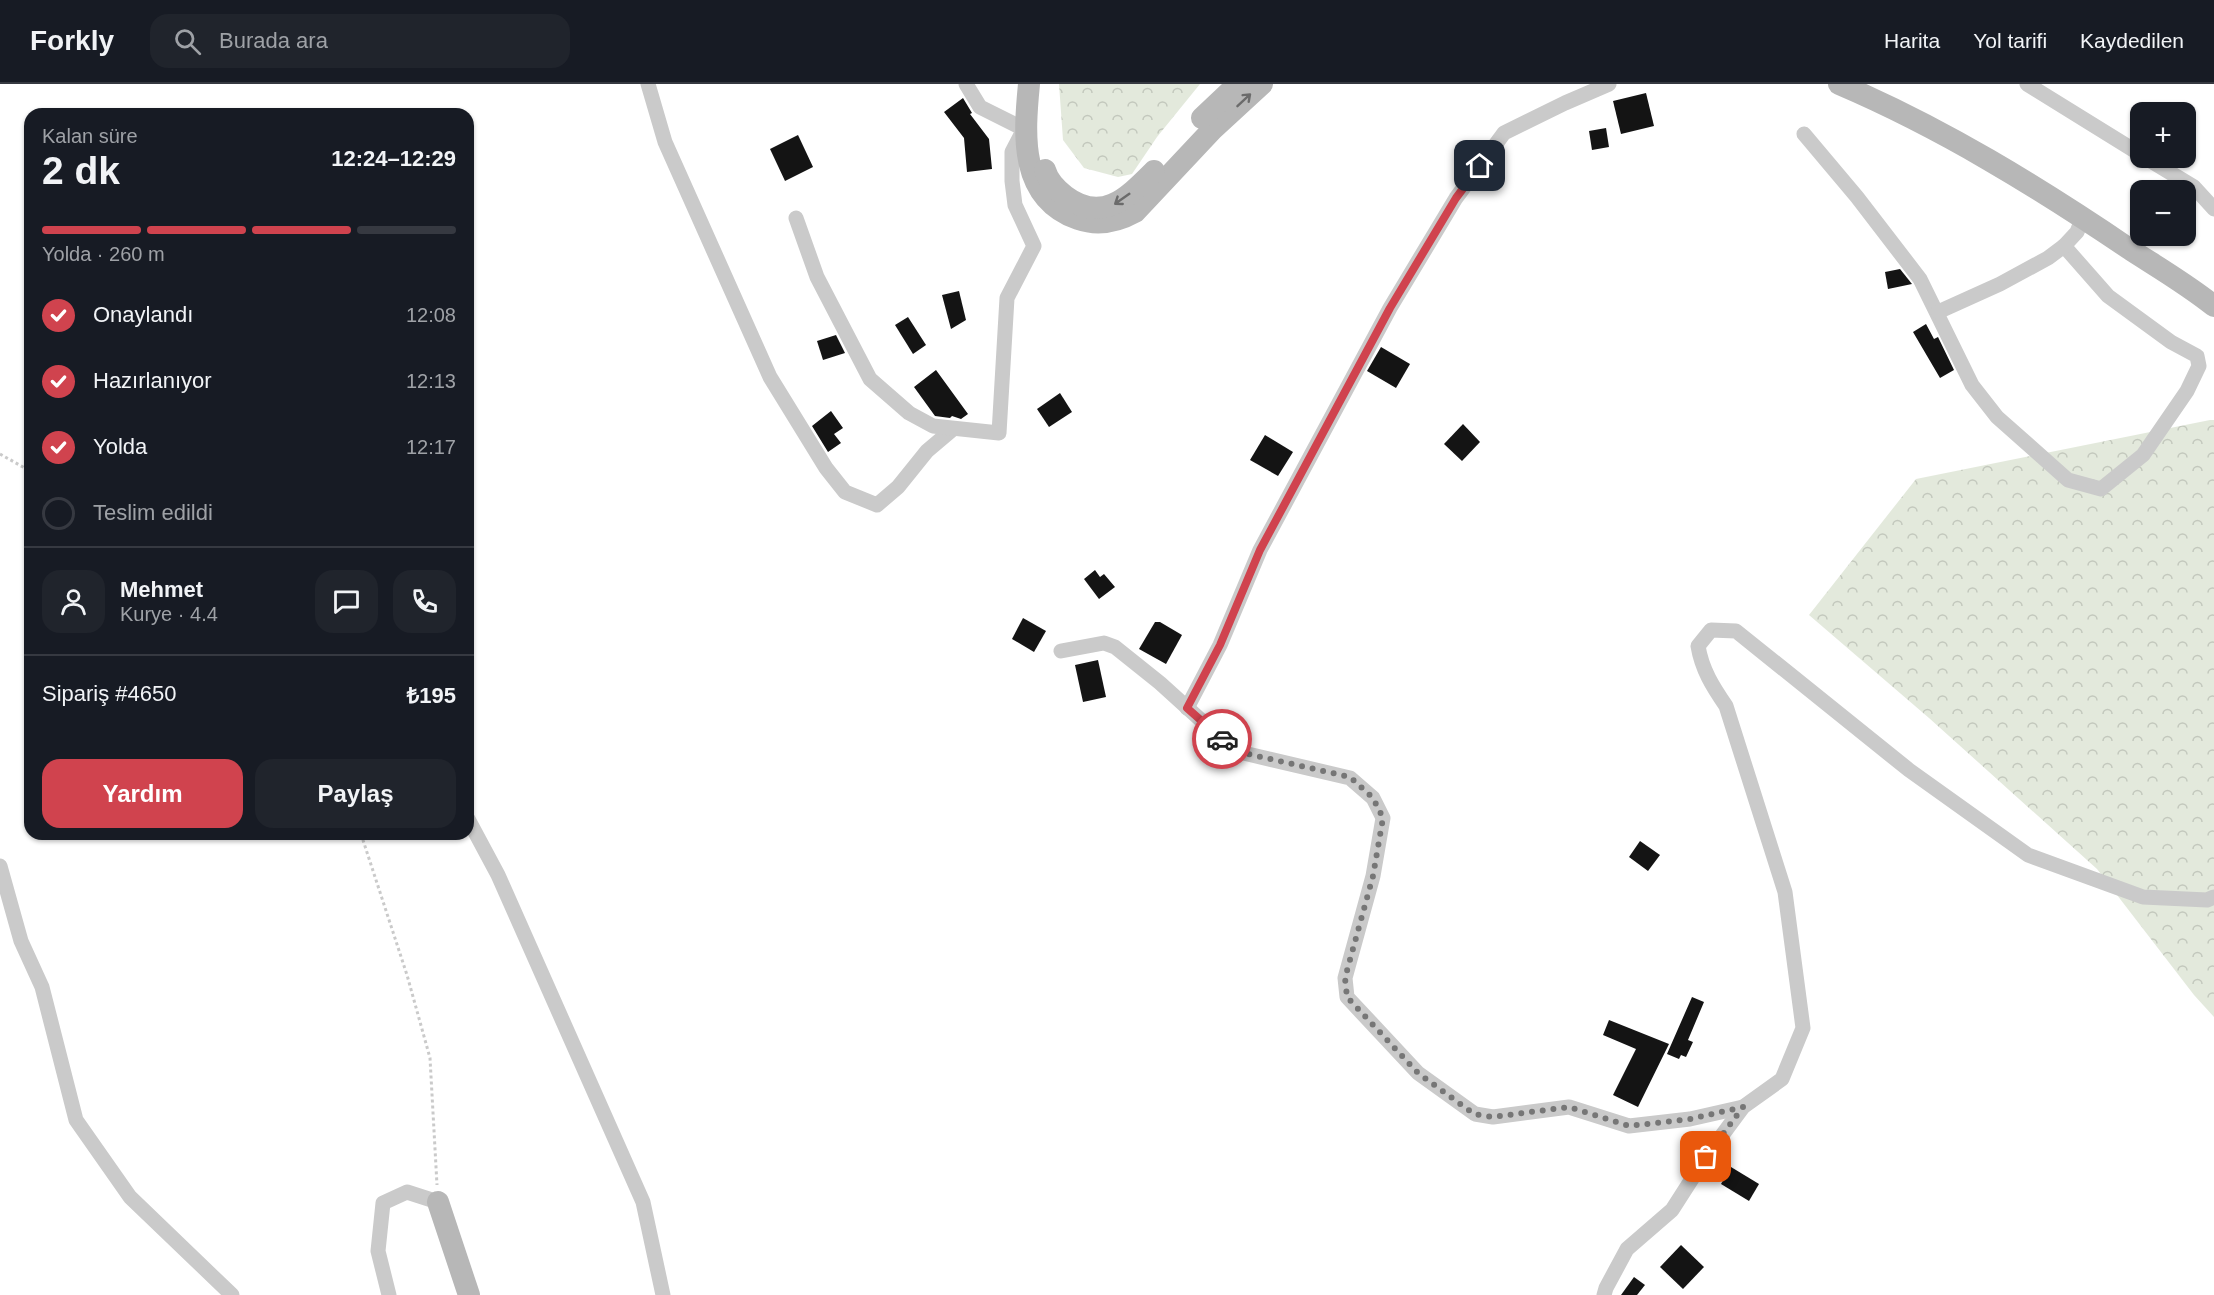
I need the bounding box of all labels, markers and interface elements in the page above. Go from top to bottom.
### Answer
search box [150,14,570,68]
text: Forkly [30,25,114,56]
icon: search [171,25,204,58]
text: Burada ara [219,28,328,53]
text: Harita [1884,29,1940,52]
text: Yol tarifi [1973,29,2047,52]
text: Kaydedilen [2080,29,2184,52]
one-way arrow [1236,93,1251,107]
map controls [2130,102,2196,246]
button: + [2130,102,2196,168]
text: Kalan süre [42,125,138,147]
pin [1454,140,1505,191]
text: 12:24–12:29 [331,146,456,171]
text: 2 dk [42,149,120,192]
icon: home [1463,149,1496,182]
button: − [2130,180,2196,246]
one-way arrow [1115,193,1131,205]
text: Yolda · 260 m [42,243,165,265]
icon: check [42,299,75,332]
text: Onaylandı [93,302,193,327]
text: 12:08 [406,304,456,326]
icon: check [42,365,75,398]
text: Hazırlanıyor [93,368,212,393]
text: 12:13 [406,370,456,392]
icon: check [42,431,75,464]
text: Yolda [93,434,147,459]
text: 12:17 [406,436,456,458]
text: Teslim edildi [93,500,213,525]
button: person [42,570,105,633]
button: chat [315,570,378,633]
button: phone [393,570,456,633]
text: Mehmet [120,577,203,602]
text: Kurye · 4.4 [120,603,218,625]
text: Sipariş #4650 [42,681,177,706]
text: ₺195 [407,683,456,708]
courier [1192,709,1252,769]
icon: car [1206,723,1239,756]
button: Yardım [42,759,243,828]
button: Paylaş [255,759,456,828]
pin [1680,1131,1731,1182]
icon: bag [1689,1140,1722,1173]

